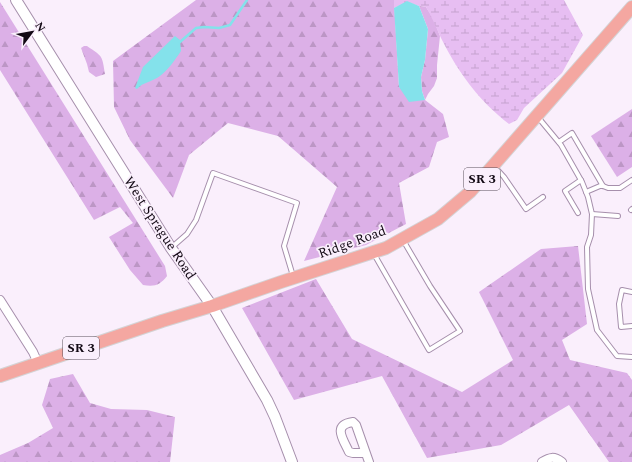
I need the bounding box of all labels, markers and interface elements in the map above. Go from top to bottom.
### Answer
north arrow [12,12,52,52]
text: N [30,19,50,35]
road number: SR 3 [464,168,500,190]
street label: West Sprague Road [119,172,202,284]
street label: Ridge Road [315,220,389,264]
road number: SR 3 [63,337,99,359]

